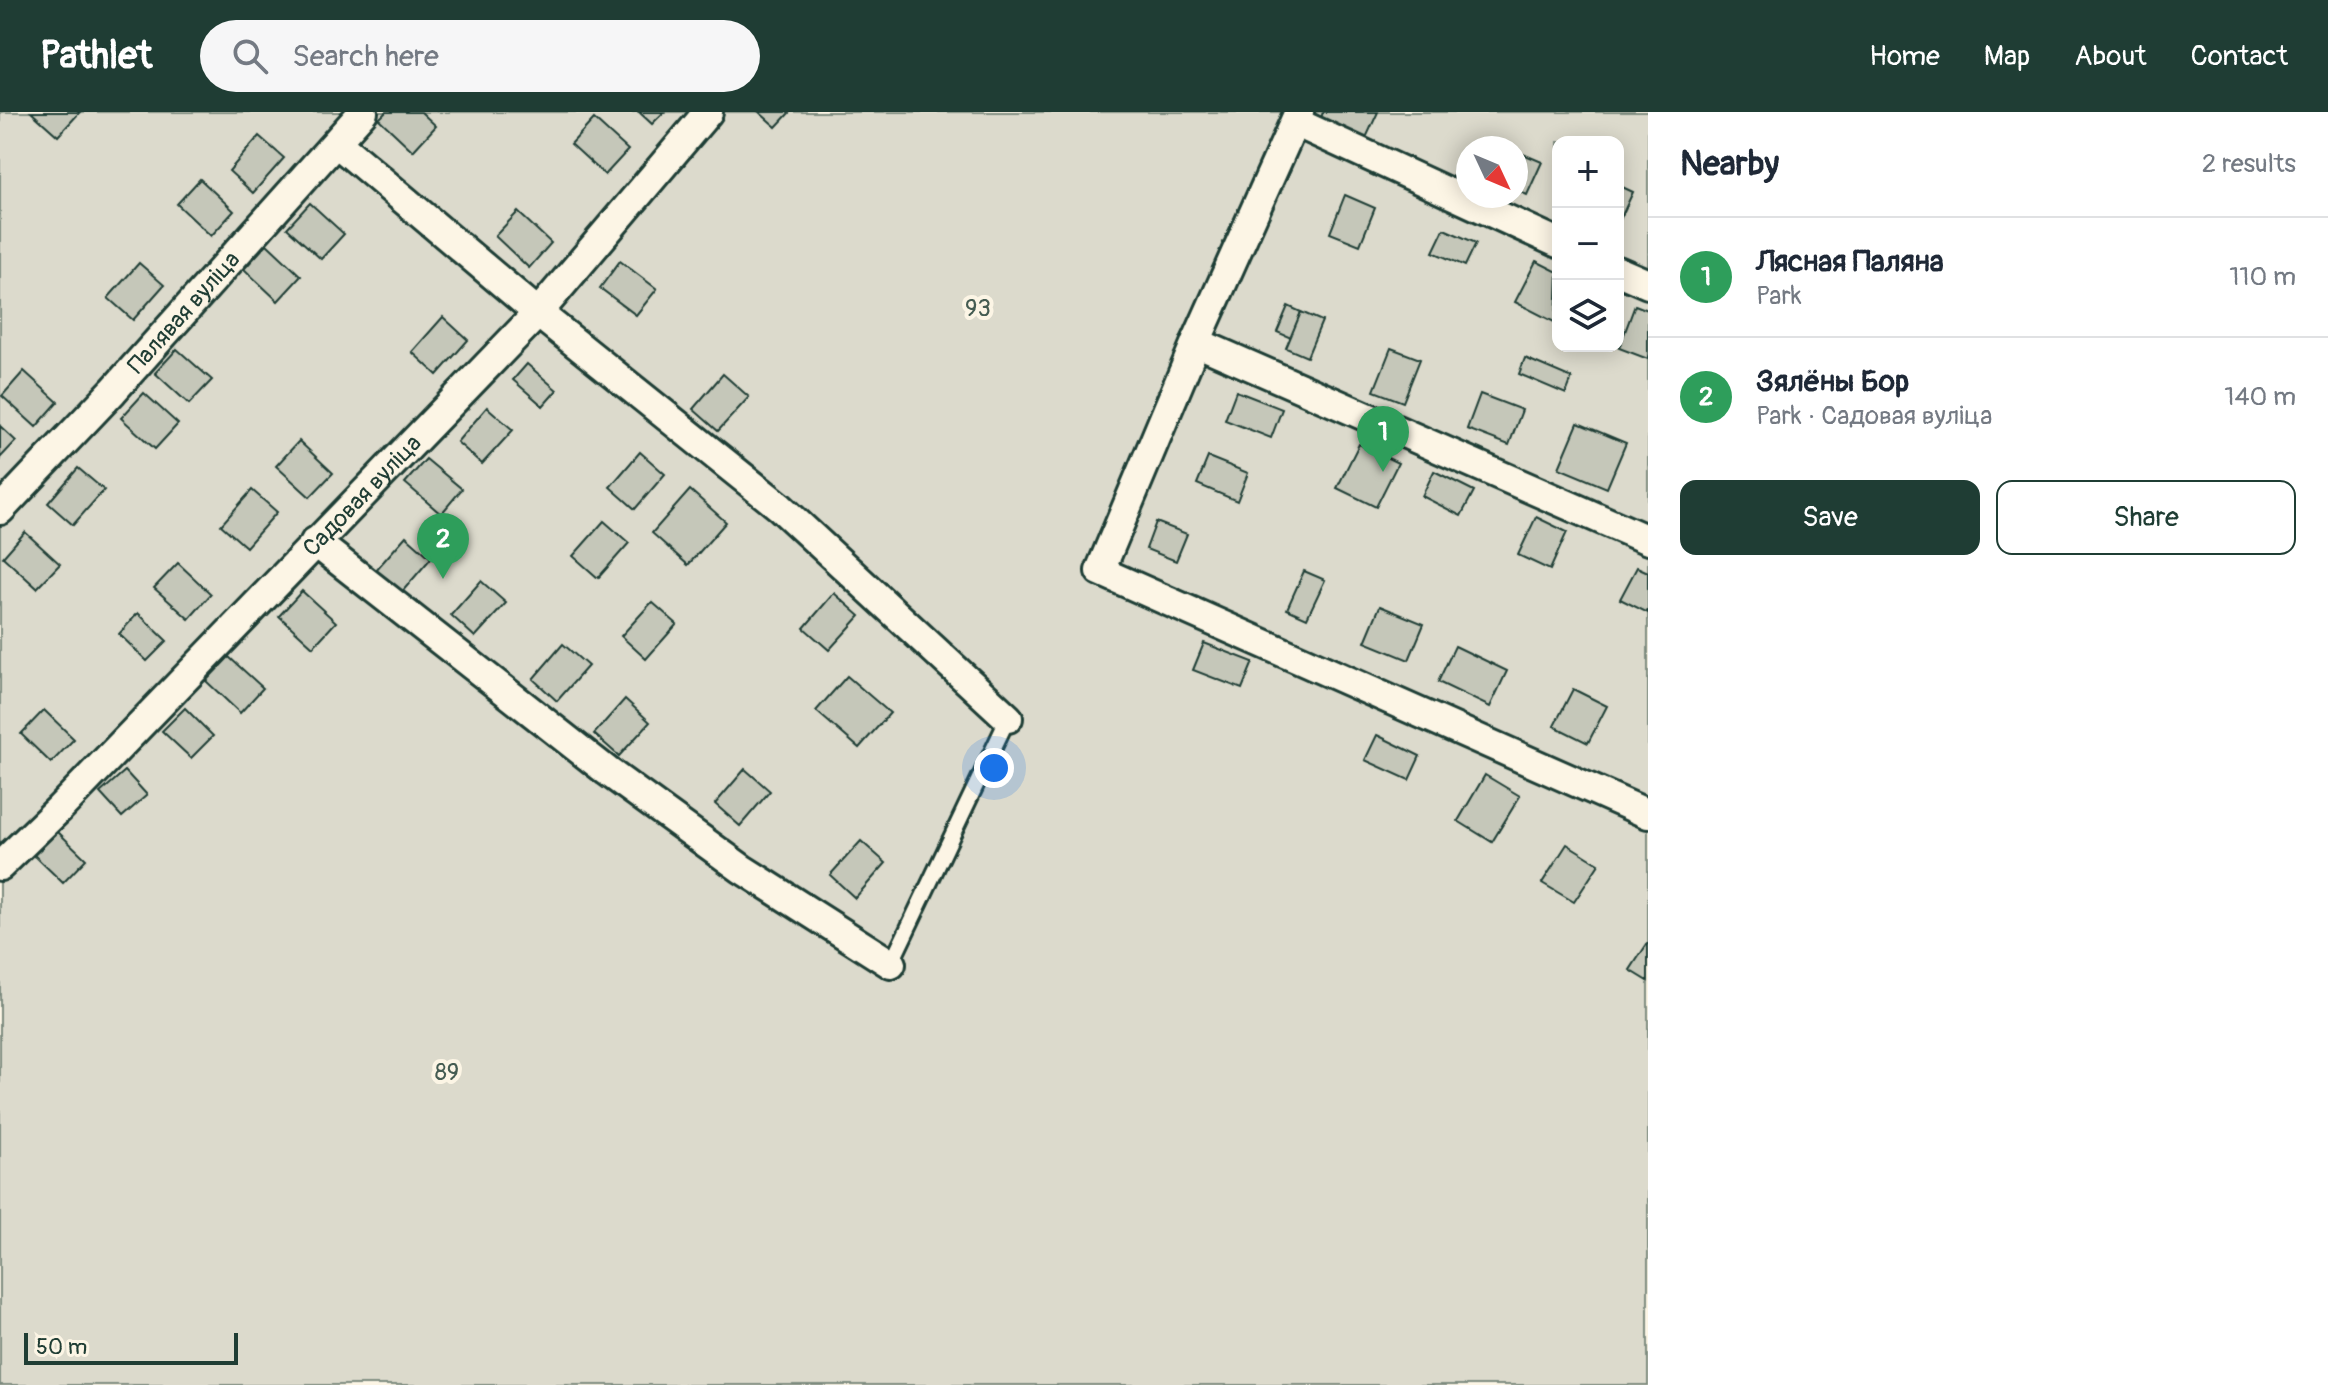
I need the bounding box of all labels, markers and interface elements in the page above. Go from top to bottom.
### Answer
search box [200,20,760,92]
text: Pathlet [40,32,152,80]
icon: search [228,34,272,78]
text: Search here [292,38,439,75]
text: Home [1869,39,1940,74]
text: Map [1984,39,2030,74]
text: About [2074,39,2147,74]
text: Contact [2191,39,2288,74]
north arrow [1456,136,1528,208]
map controls [1552,136,1624,352]
button: + [1552,136,1624,208]
text: Nearby [1680,143,1779,186]
text: 2 results [2202,148,2296,180]
button: − [1552,208,1624,280]
text: Лясная Паляна [1756,243,1944,280]
street label: Палявая вуліца [121,245,246,379]
text: 1 [1701,261,1711,293]
text: 110 m [2229,261,2296,293]
button: layers [1552,280,1624,352]
text: Park [1756,280,1802,312]
park label: 93 [965,294,991,323]
text: Зялёны Бор [1756,363,1909,400]
text: 2 [1699,381,1713,413]
text: 140 m [2224,381,2296,413]
text: Park · Садовая вуліца [1756,400,1992,432]
pin: 1 [1357,406,1409,472]
street label: Садовая вуліца [297,429,427,562]
button: Save [1680,480,1980,555]
button: Share [1996,480,2296,555]
pin: 2 [417,513,469,579]
your location [974,748,1014,788]
park label: 89 [435,1058,459,1087]
scale bar [24,1329,238,1365]
text: 50 m [36,1333,87,1361]

